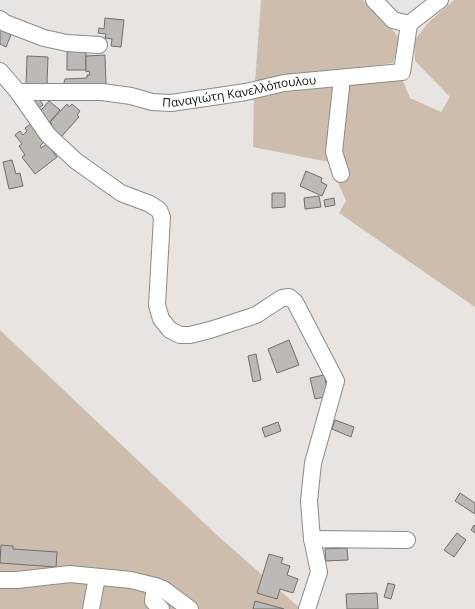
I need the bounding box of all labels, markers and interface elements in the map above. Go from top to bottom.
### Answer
street label: Παναγιώτη Κανελλόπουλου [162,71,317,111]

